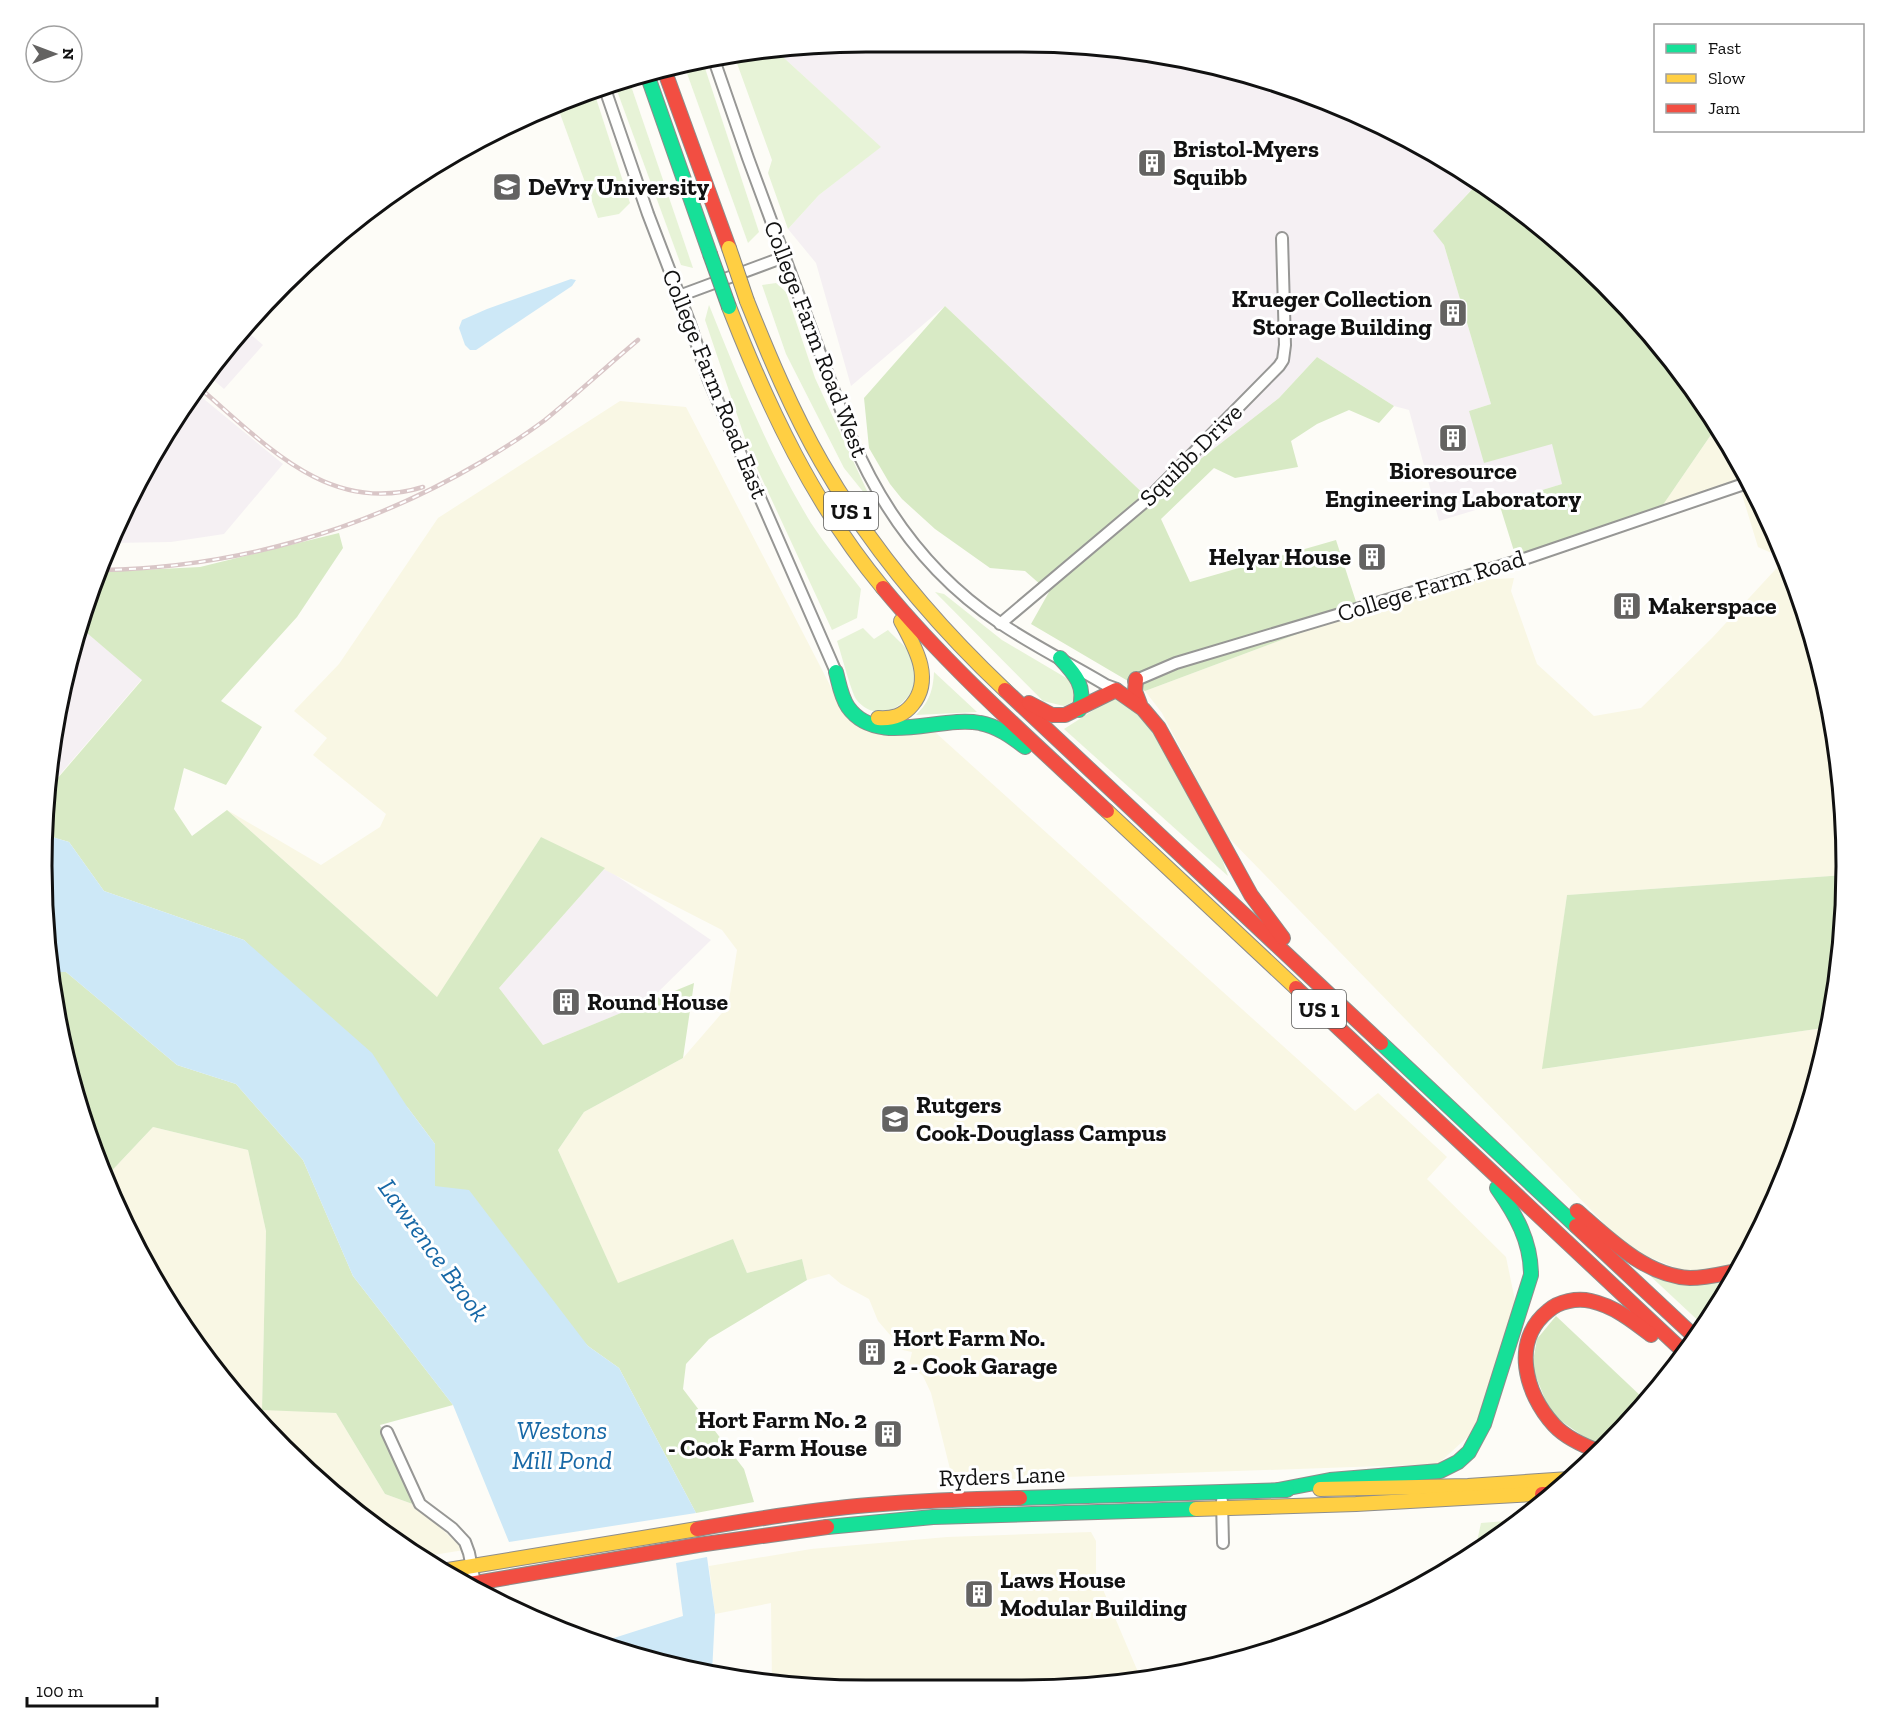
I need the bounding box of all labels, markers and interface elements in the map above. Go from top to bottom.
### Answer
north arrow [24,24,84,84]
legend [1654,24,1864,132]
text: Fast [1708,37,1741,59]
text: N [59,48,78,60]
text: Slow [1708,67,1745,89]
text: Jam [1708,97,1740,119]
place label: Bristol-Myers Squibb [1173,134,1319,191]
building icon: Bristol-Myers Squibb [1136,147,1168,179]
school or university icon: DeVry University [491,171,523,203]
place label: DeVry University [528,172,709,201]
street label: College Farm Road West [758,216,875,461]
street label: College Farm Road East [656,265,775,503]
place label: Krueger Collection Storage Building [1232,284,1432,341]
building icon: Krueger Collection Storage Building [1437,297,1469,329]
street label: Squibb Drive [1133,397,1248,512]
building icon: Bioresource Engineering Laboratory [1437,422,1469,454]
place label: Bioresource Engineering Laboratory [1325,456,1581,513]
road number: US 1 [824,492,878,530]
building icon: Helyar House [1356,541,1388,573]
place label: Helyar House [1209,542,1351,571]
street label: College Farm Road [1334,543,1528,628]
building icon: Makerspace [1611,590,1643,622]
place label: Makerspace [1648,591,1777,620]
building icon: Round House [550,986,582,1018]
place label: Round House [587,987,729,1016]
road number: US 1 [1292,990,1346,1028]
place label: Rutgers Cook-Douglass Campus [916,1090,1166,1147]
school or university icon: Rutgers Cook-Douglass Campus [879,1103,911,1135]
water label: Lawrence Brook [372,1173,496,1327]
place label: Hort Farm No. 2 - Cook Garage [893,1323,1058,1380]
building icon: Hort Farm No. 2 - Cook Garage [856,1336,888,1368]
place label: Hort Farm No. 2 - Cook Farm House [668,1405,867,1462]
water label: Westons Mill Pond [512,1414,612,1476]
building icon: Hort Farm No. 2 - Cook Farm House [872,1418,904,1450]
street label: Ryders Lane [938,1459,1066,1492]
place label: Laws House Modular Building [1000,1565,1187,1622]
building icon: Laws House Modular Building [963,1578,995,1610]
scale bar [27,1670,158,1708]
text: 100 m [36,1680,84,1702]

